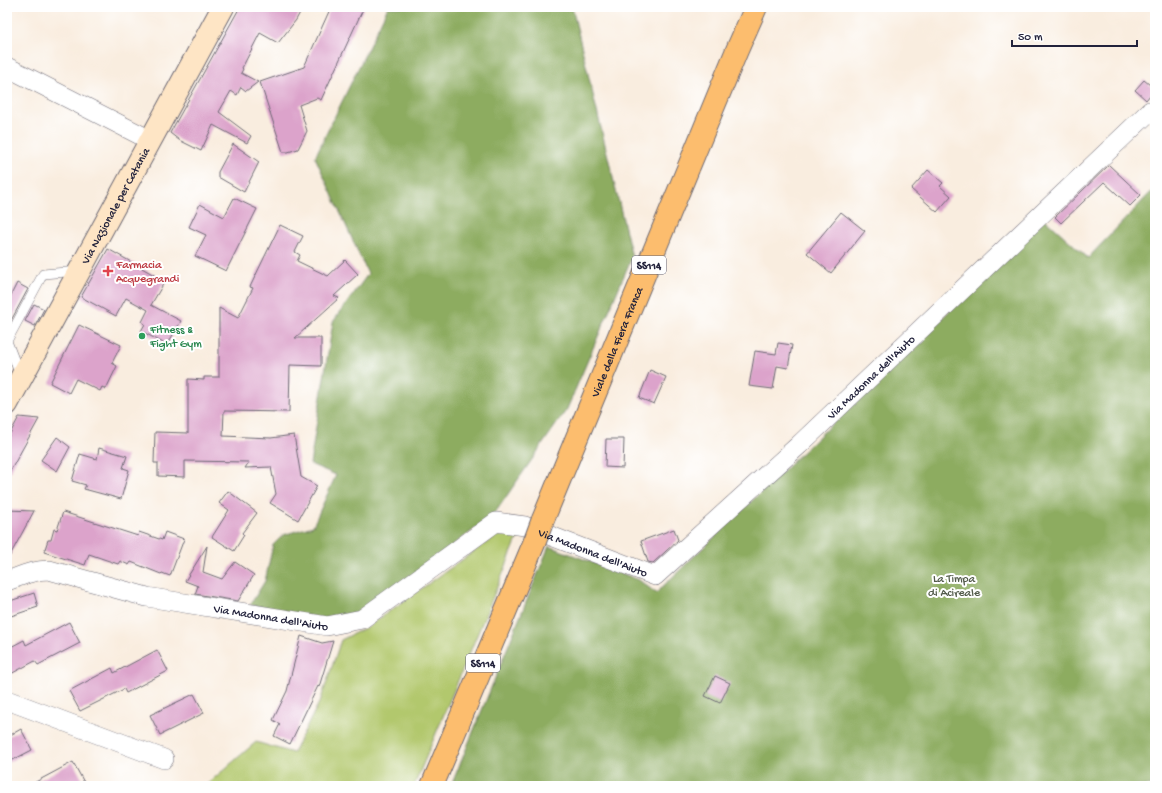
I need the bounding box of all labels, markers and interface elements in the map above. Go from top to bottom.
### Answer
scale bar [1012,22,1137,48]
text: 50 m [1018,31,1043,45]
street label: Via Nazionale per Catania [79,145,154,268]
road number: SS114 [632,256,666,274]
place label: Farmacia Acquegrandi [115,259,180,287]
marker: Farmacia Acquegrandi [103,266,113,276]
street label: Viale della Fiera Franca [589,285,647,401]
place label: Fitness & Fight Gym [149,324,202,352]
marker: Fitness & Fight Gym [137,331,147,341]
street label: Via Madonna dell'Aiuto [825,333,919,424]
street label: Via Madonna dell'Aiuto [535,526,649,581]
park label: La Timpa di Acireale [928,573,981,601]
street label: Via Madonna dell'Aiuto [211,603,329,635]
road number: SS114 [466,654,500,672]

